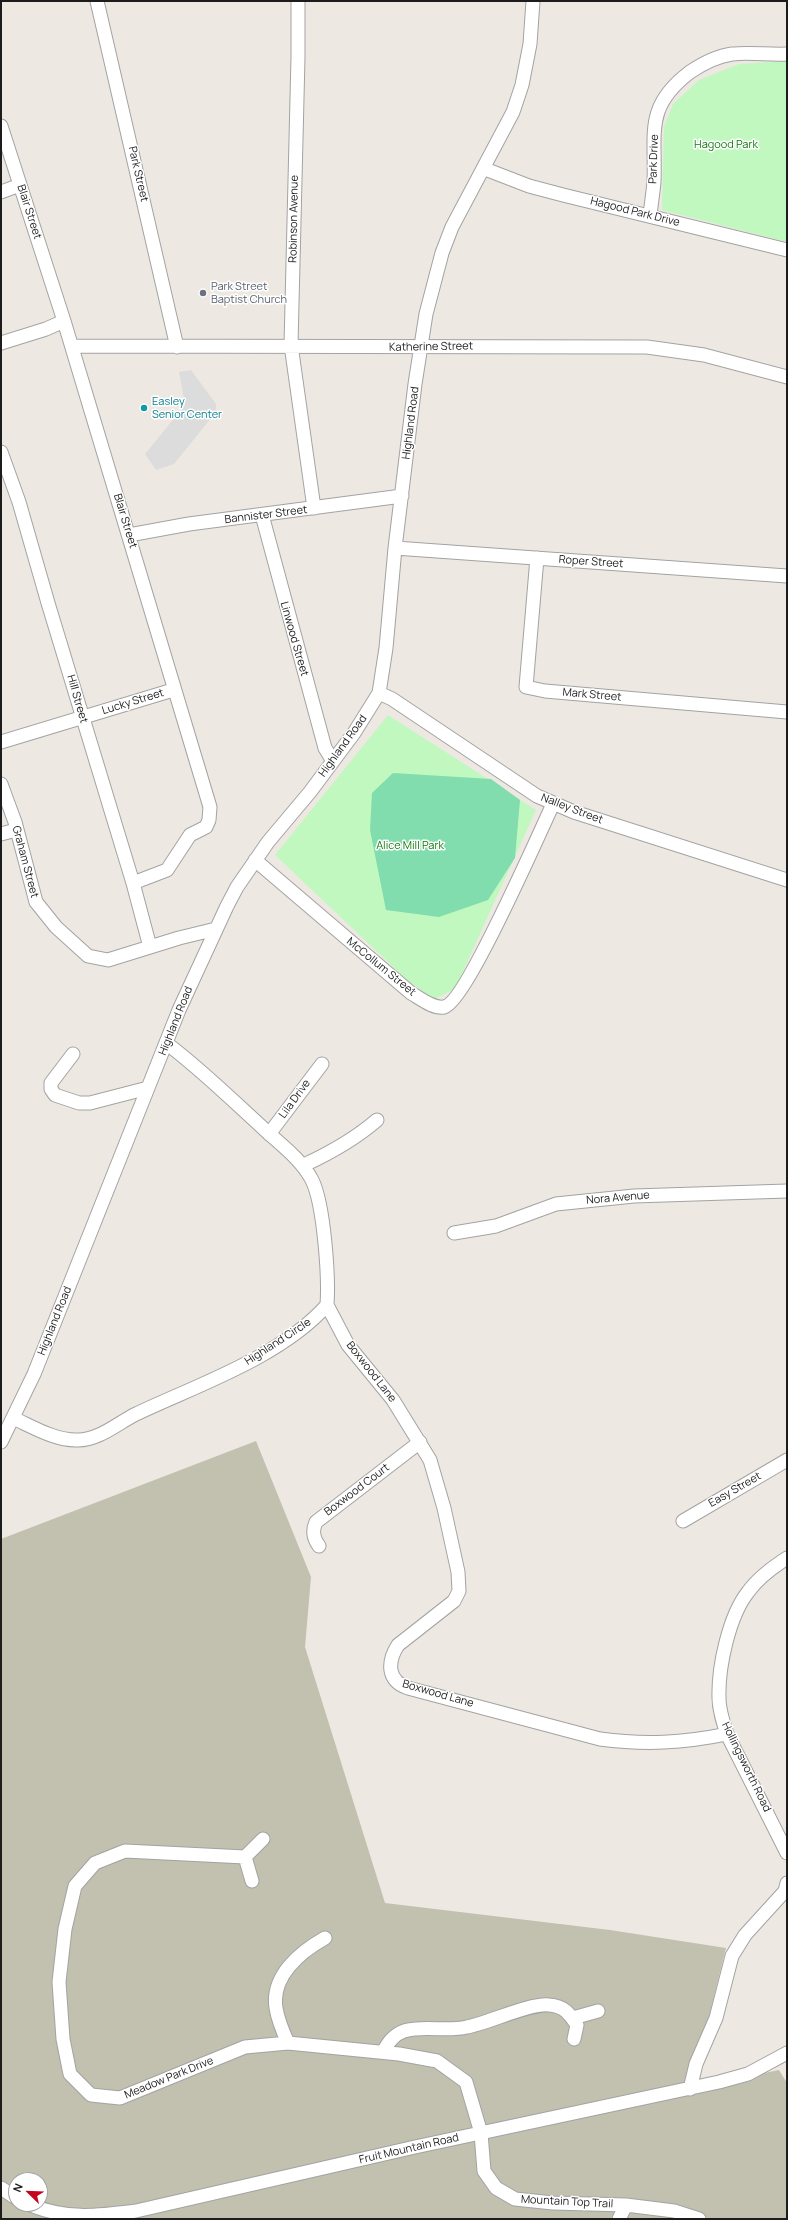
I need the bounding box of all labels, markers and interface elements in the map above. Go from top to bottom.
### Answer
street label: Park Drive [647,134,661,184]
park label: Hagood Park [694,138,758,152]
street label: Park Street [125,145,151,203]
street label: Robinson Avenue [287,175,301,263]
street label: Blair Street [14,183,44,241]
street label: Hagood Park Drive [589,195,681,229]
place label: Park Street Baptist Church [211,280,287,306]
marker: Park Street Baptist Church [198,288,208,298]
street label: Katherine Street [389,340,473,354]
street label: Highland Road [400,386,422,460]
place label: Easley Senior Center [152,395,222,421]
marker: Easley Senior Center [139,403,149,413]
street label: Blair Street [110,492,140,550]
street label: Bannister Street [224,503,308,527]
street label: Roper Street [558,553,624,571]
street label: Linwood Street [277,600,311,678]
street label: Hill Street [64,673,90,725]
street label: Lucky Street [100,686,166,718]
street label: Mark Street [562,686,622,704]
street label: Highland Road [316,713,370,779]
street label: Nalley Street [539,791,605,827]
street label: Graham Street [9,825,41,899]
park label: Alice Mill Park [376,839,444,853]
street label: McCollum Street [344,935,418,999]
street label: Highland Road [156,985,196,1057]
street label: Lila Drive [276,1077,314,1121]
street label: Nora Avenue [586,1189,650,1207]
street label: Highland Road [35,1285,75,1357]
street label: Highland Circle [242,1316,314,1368]
street label: Boxwood Lane [343,1339,399,1405]
street label: Boxwood Court [322,1461,392,1519]
street label: Easy Street [706,1470,764,1510]
street label: Boxwood Lane [401,1678,475,1710]
street label: Hollingsworth Road [719,1720,773,1814]
street label: Meadow Park Drive [123,2054,215,2102]
street label: Fruit Mountain Road [358,2131,460,2167]
north arrow [8,2172,48,2212]
text: N [9,2181,26,2194]
street label: Mountain Top Trail [520,2193,614,2211]

